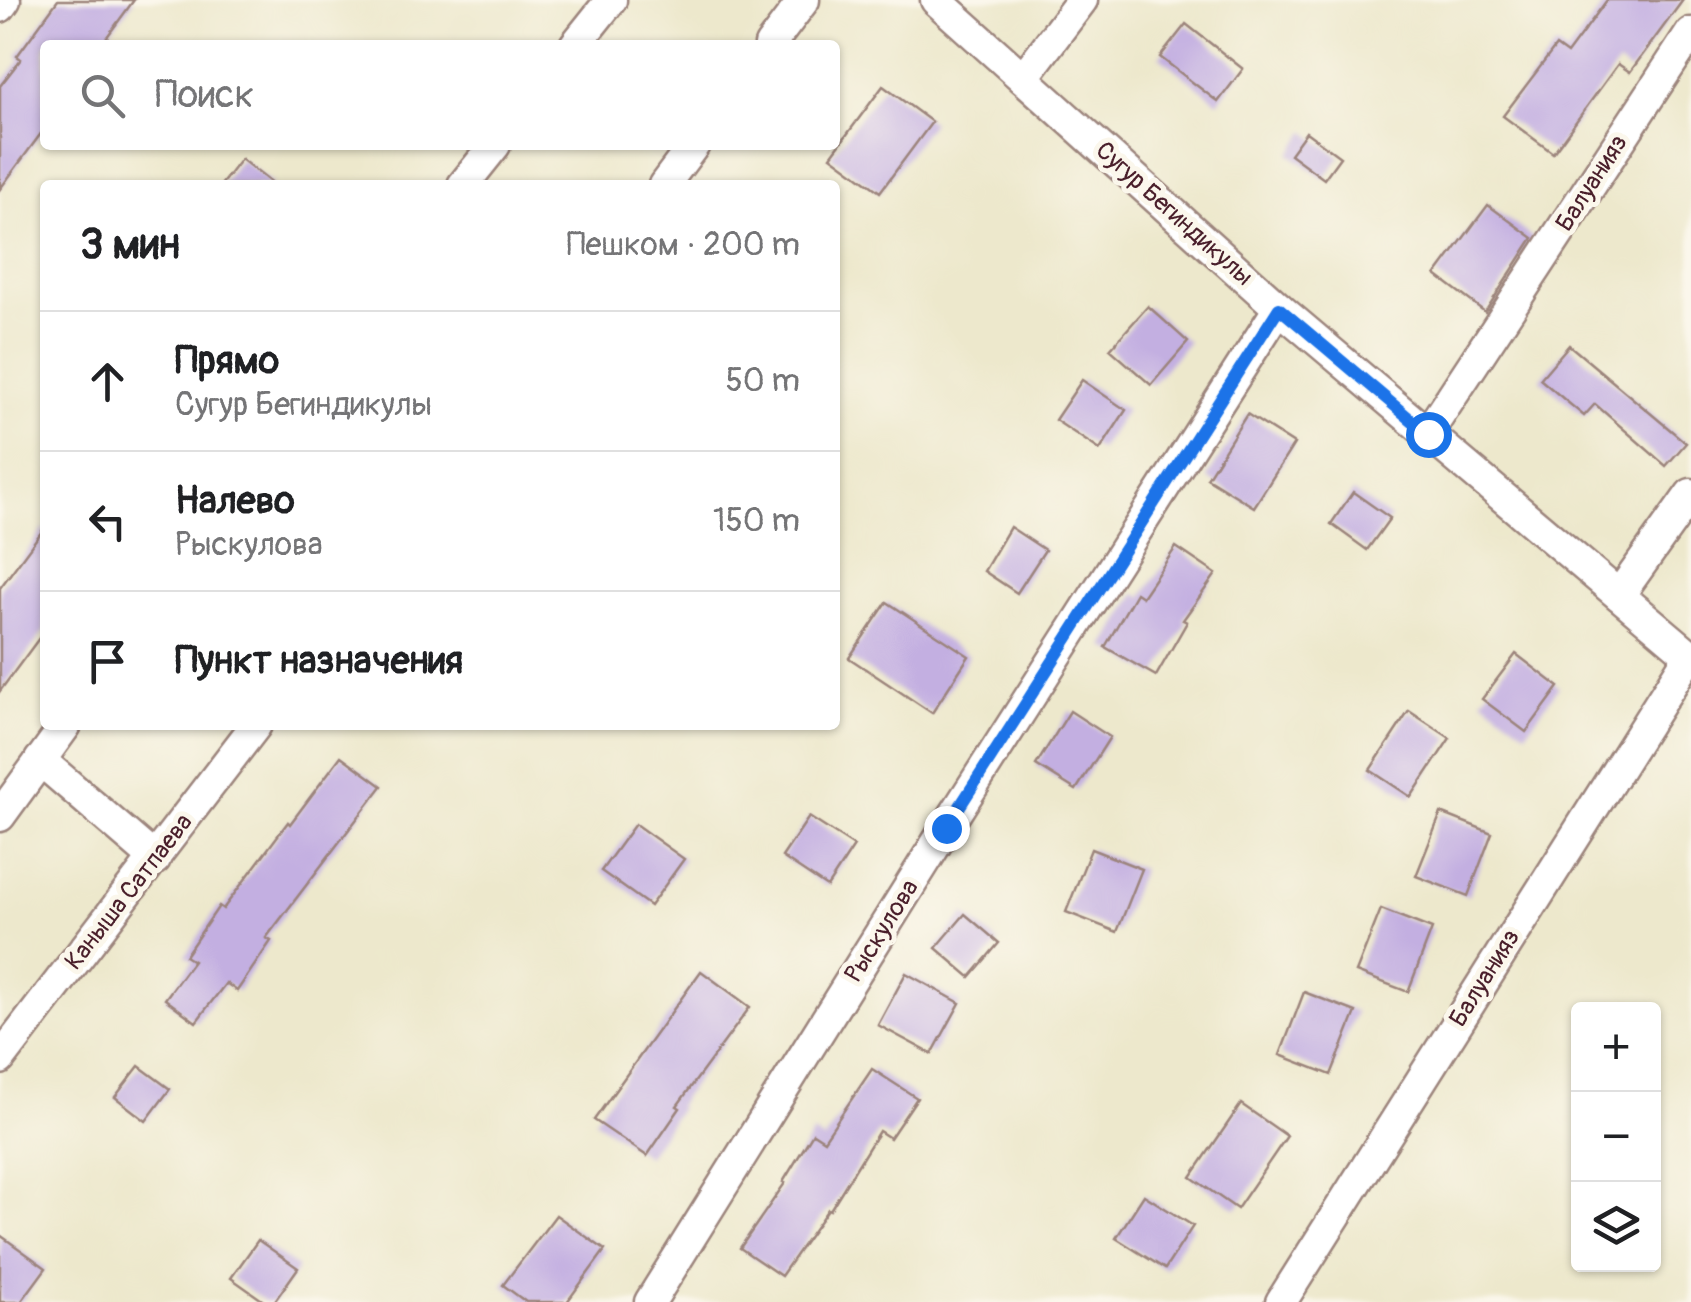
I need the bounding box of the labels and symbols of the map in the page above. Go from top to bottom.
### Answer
street label: Балуанияз [1549,129,1635,237]
street label: Сугур Бегиндикулы [1089,135,1259,293]
route start [1406,412,1452,458]
route end [924,806,970,852]
street label: Каныша Сатпаева [58,808,200,976]
street label: Рыскулова [838,874,926,988]
street label: Балуанияз [1443,923,1527,1033]

